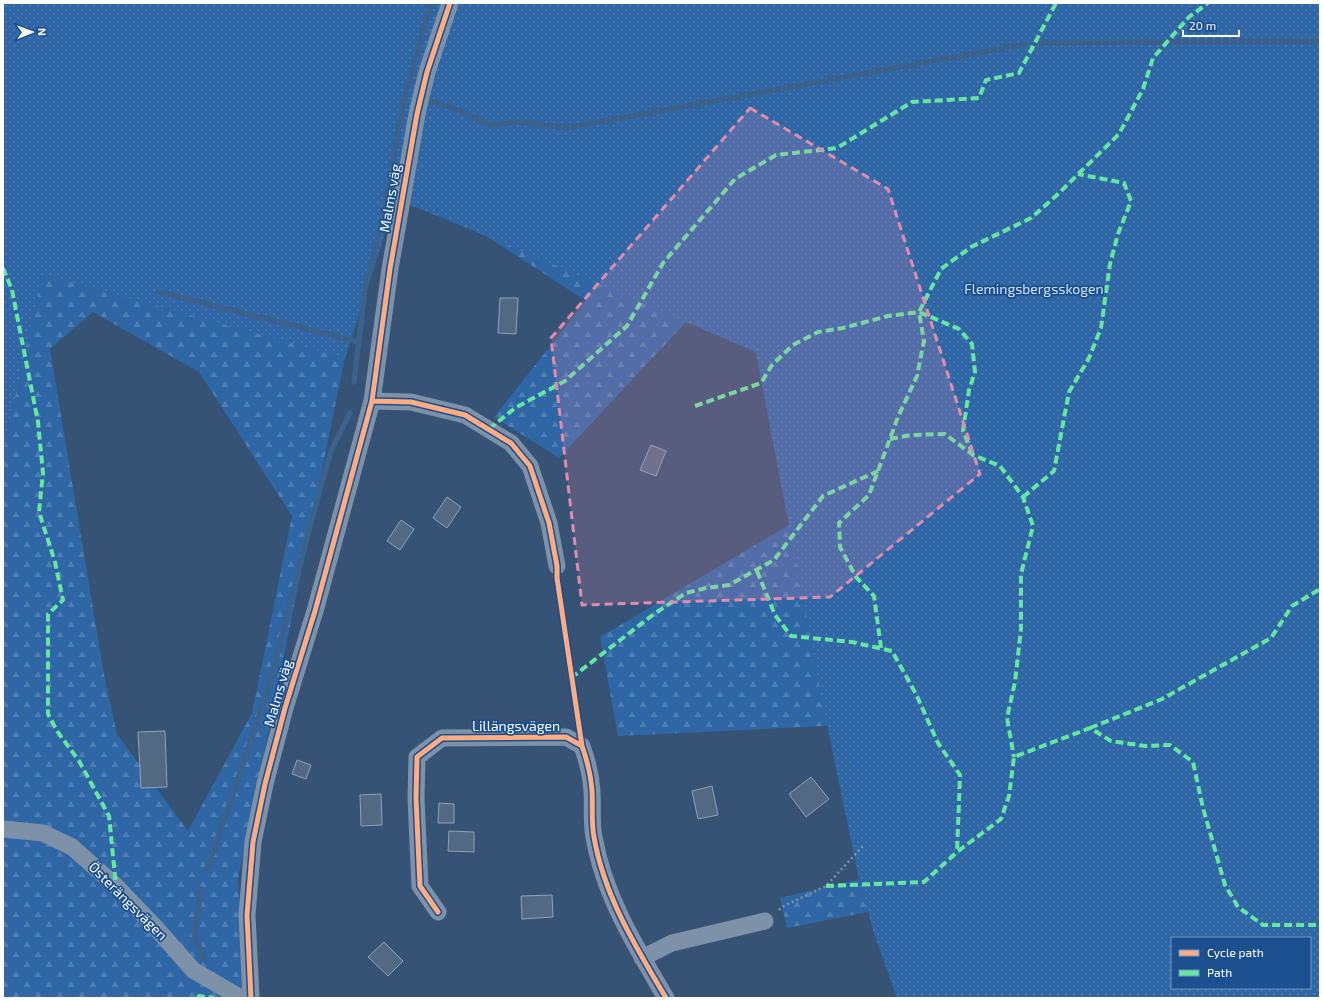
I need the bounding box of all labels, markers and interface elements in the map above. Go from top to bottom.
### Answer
north arrow [12,12,52,52]
scale bar [1183,12,1239,38]
text: 20 m [1189,18,1216,32]
text: N [36,28,49,36]
street label: Malms väg [375,162,404,233]
park label: Flemingsbergsskogen [964,280,1104,297]
street label: Malms väg [260,657,295,728]
street label: Lillängsvägen [472,717,560,734]
street label: Österängsvägen [86,858,171,943]
legend [1171,937,1311,989]
text: Cycle path [1207,945,1264,959]
text: Path [1207,965,1232,979]

